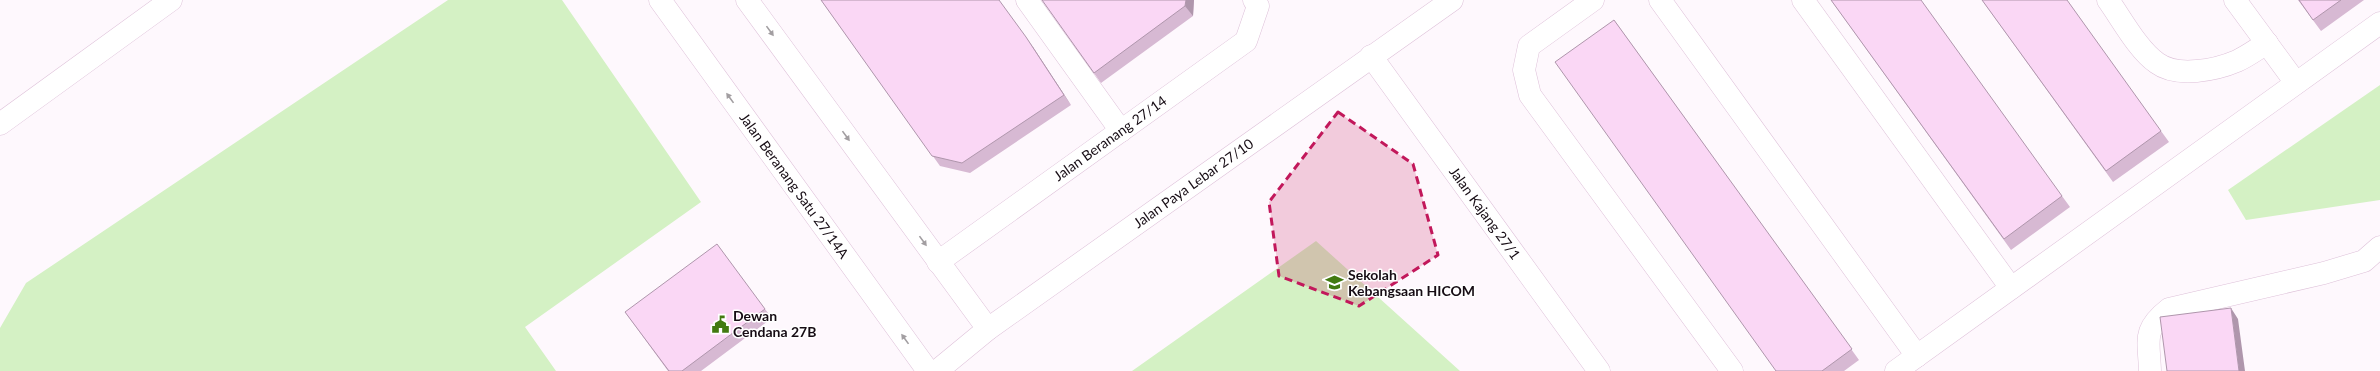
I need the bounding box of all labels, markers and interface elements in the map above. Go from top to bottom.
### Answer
one-way arrow [766,26,774,37]
one-way arrow [726,92,734,103]
street label: Jalan Beranang 27/14 [1050,92,1170,184]
street label: Jalan Beranang Satu 27/14A [736,109,853,262]
one-way arrow [842,131,851,142]
street label: Jalan Paya Lebar 27/10 [1130,135,1256,231]
street label: Jalan Kajang 27/1 [1446,163,1524,262]
one-way arrow [919,236,927,247]
place label: Sekolah Kebangsaan HICOM [1348,266,1475,299]
school or university icon: Sekolah Kebangsaan HICOM [1325,273,1345,293]
place label: Dewan Cendana 27B [733,307,816,340]
public building icon: Dewan Cendana 27B [710,314,730,334]
one-way arrow [901,334,909,345]

